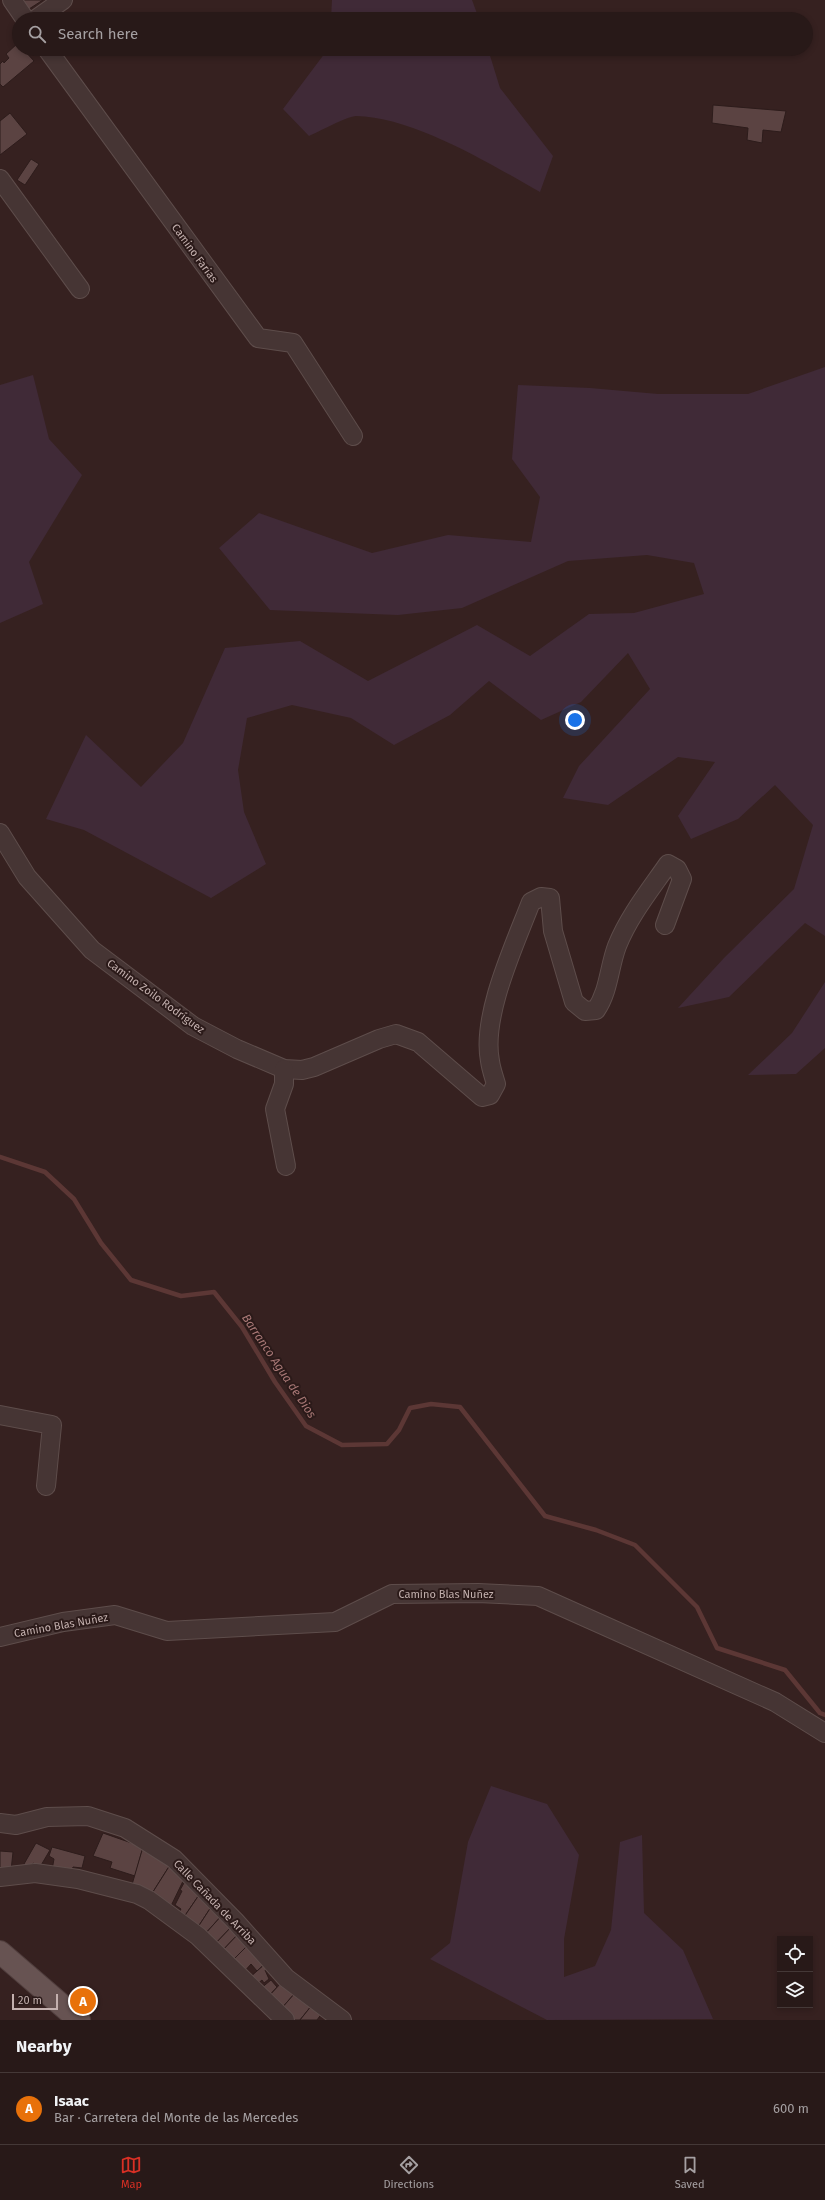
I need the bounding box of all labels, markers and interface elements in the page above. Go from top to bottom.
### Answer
search box [12,12,813,56]
icon: search [26,23,48,45]
text: Search here [58,25,138,43]
street label: Camino Farias [169,221,220,285]
your location [565,710,585,730]
street label: Camino Zoilo Rodríguez [104,957,207,1036]
water label: Barranco Agua de Dios [239,1311,319,1421]
street label: Camino Blas Nuñez [398,1588,494,1601]
street label: Camino Blas Nuñez [13,1611,109,1640]
street label: Calle Cañada de Arriba [171,1857,259,1947]
map controls [777,1936,813,2008]
button: locate [777,1936,813,1972]
button: layers [777,1972,813,2008]
pin: A [70,1986,96,2016]
scale bar [12,1992,58,2011]
text: 20 m [18,1994,42,2007]
text: Nearby [16,2036,71,2057]
text: Isaac [54,2092,89,2110]
text: A [25,2101,33,2116]
text: 600 m [773,2101,809,2116]
text: Bar · Carretera del Monte de las Mercedes [54,2110,298,2125]
tab: Map [120,2154,142,2191]
tab: Directions [383,2154,434,2191]
tab: Saved [675,2154,705,2191]

